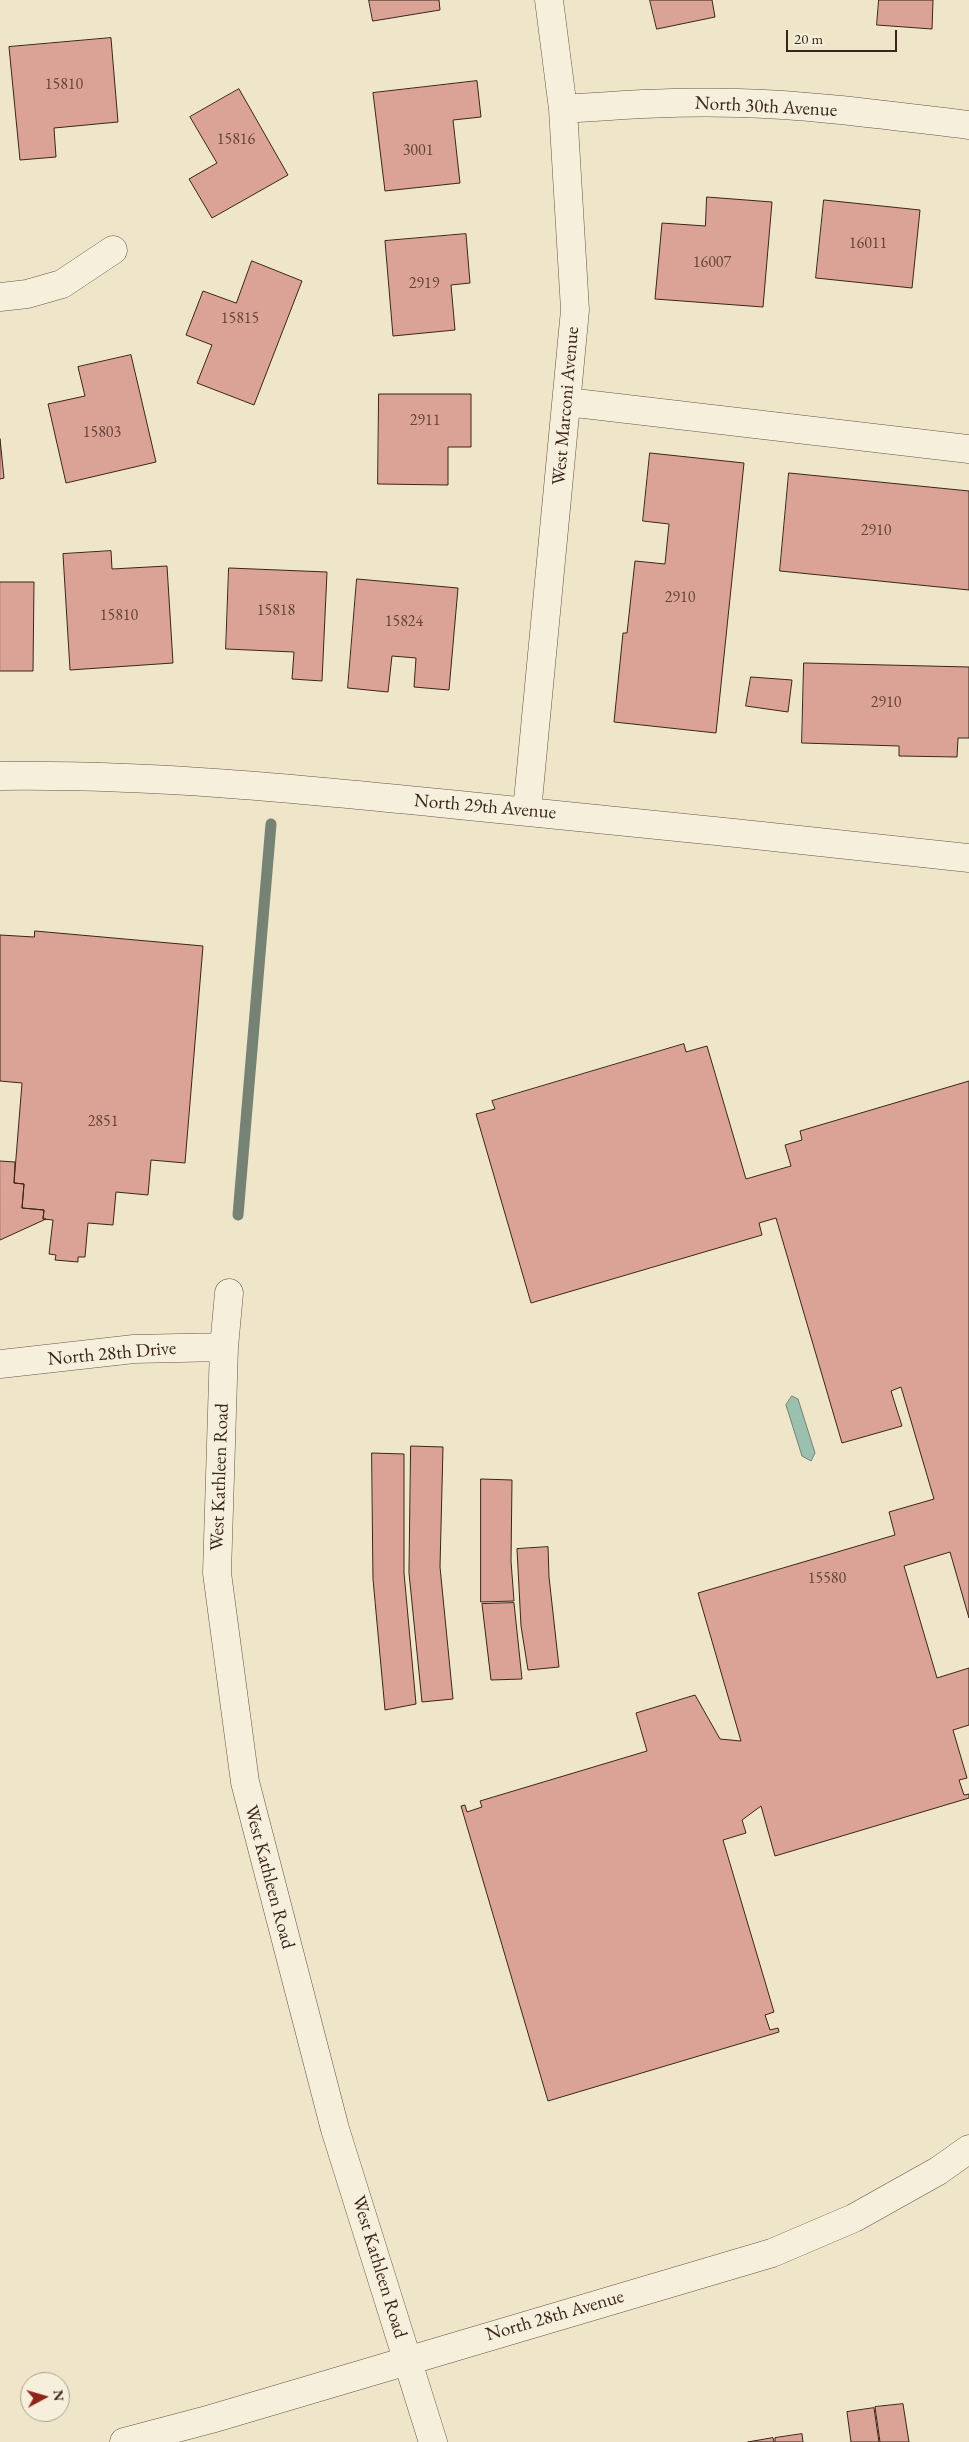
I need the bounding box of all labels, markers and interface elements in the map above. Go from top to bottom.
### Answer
scale bar [789,20,900,52]
text: 20 m [794,29,823,48]
house number: 15810 [45,75,83,95]
street label: North 30th Avenue [694,92,838,122]
house number: 15816 [217,130,255,150]
house number: 3001 [403,141,433,161]
house number: 16011 [849,234,887,254]
house number: 16007 [693,253,731,273]
house number: 2919 [409,274,439,294]
house number: 15815 [221,309,259,329]
street label: West Marconi Avenue [548,326,584,486]
house number: 2911 [410,411,440,431]
house number: 15803 [83,423,121,443]
house number: 2910 [861,521,891,541]
house number: 2910 [665,588,695,608]
house number: 15818 [257,601,295,621]
house number: 15810 [100,606,138,626]
house number: 15824 [385,612,423,632]
house number: 2910 [871,693,901,713]
street label: North 29th Avenue [413,789,557,825]
house number: 2851 [88,1112,118,1132]
street label: North 28th Drive [47,1337,177,1371]
street label: West Kathleen Road [206,1403,234,1551]
house number: 15580 [808,1569,846,1589]
street label: West Kathleen Road [239,1803,299,1951]
street label: West Kathleen Road [346,2193,412,2341]
street label: North 28th Avenue [483,2285,627,2347]
north arrow [20,2372,70,2422]
text: N [49,2389,68,2402]

